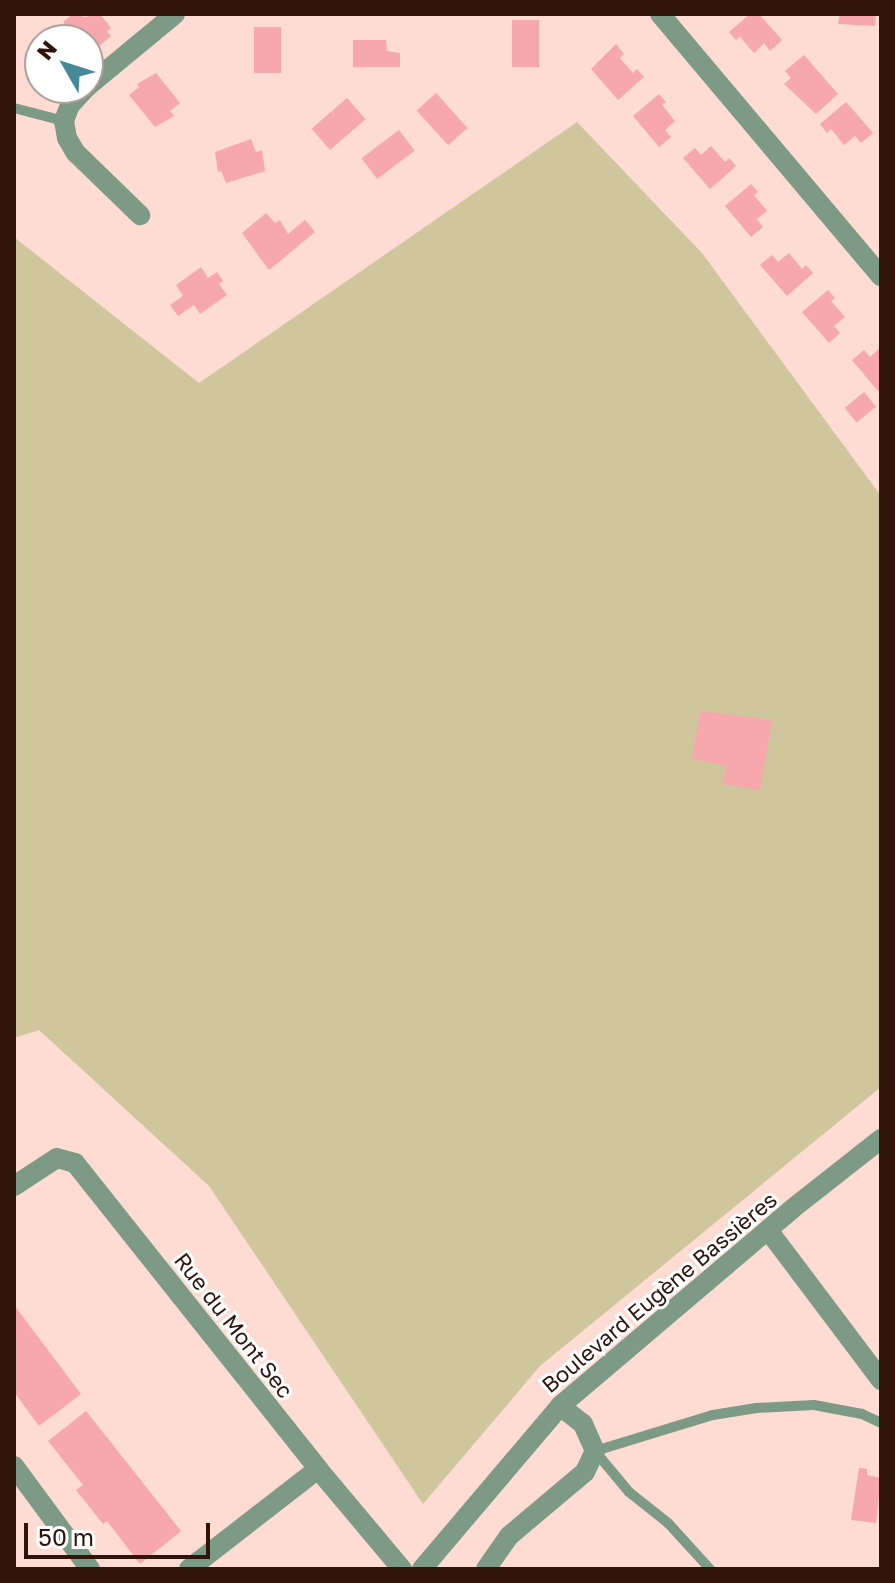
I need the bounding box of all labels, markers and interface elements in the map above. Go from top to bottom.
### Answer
north arrow [24,24,104,104]
text: N [31,35,62,65]
street label: Boulevard Eugène Bassières [536,1186,782,1398]
street label: Rue du Mont Sec [169,1247,299,1403]
scale bar [28,1507,214,1557]
text: 50 m [38,1522,94,1551]

